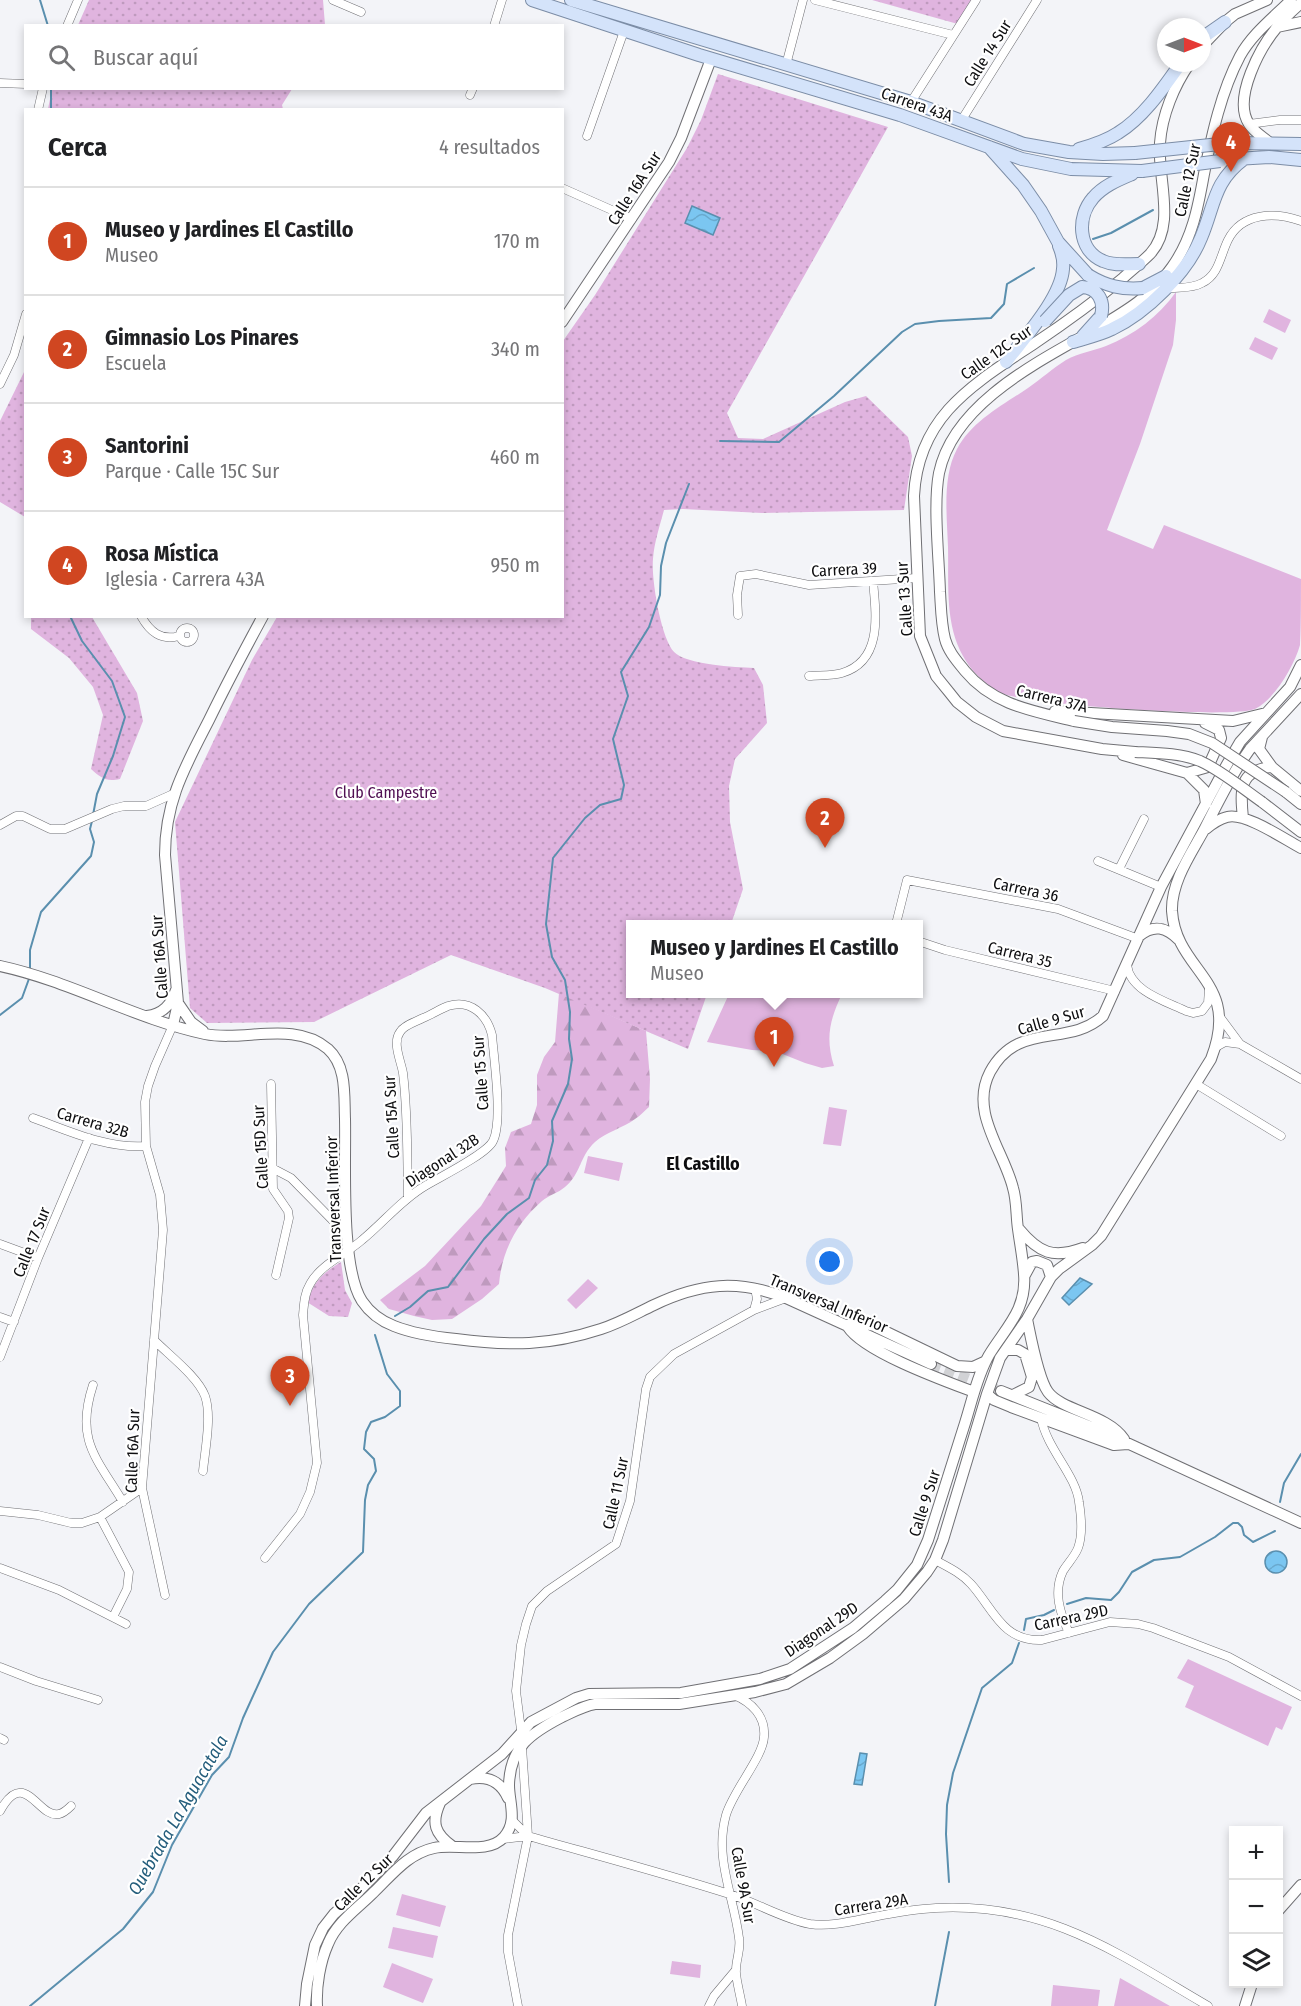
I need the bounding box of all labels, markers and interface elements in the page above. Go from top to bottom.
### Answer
street label: Calle 14 Sur [959,16,1016,90]
north arrow [1157,18,1211,72]
search box [24,24,564,90]
icon: search [45,41,78,74]
text: Buscar aquí [93,44,198,71]
street label: Carrera 43A [879,83,956,126]
pin: 4 [1212,122,1250,172]
text: Cerca [48,132,107,163]
text: 4 resultados [439,135,540,159]
street label: Calle 12 Sur [1170,141,1205,219]
street label: Calle 16A Sur [604,148,665,229]
text: Museo y Jardines El Castillo [105,216,353,243]
text: 1 [63,229,72,253]
text: 170 m [494,229,540,253]
text: Museo [105,243,159,267]
street label: Calle 12C Sur [957,321,1036,384]
text: Gimnasio Los Pinares [105,324,299,351]
text: 2 [63,337,72,361]
text: 340 m [491,337,540,361]
text: Escuela [105,351,167,375]
text: Santorini [105,432,189,459]
text: 3 [63,445,72,469]
text: 460 m [490,445,540,469]
text: Parque · Calle 15C Sur [105,459,279,483]
text: Rosa Mística [105,540,219,567]
text: 4 [62,553,73,577]
text: 950 m [491,553,540,577]
street label: Carrera 39 [811,558,878,581]
street label: Calle 13 Sur [892,561,917,637]
text: Iglesia · Carrera 43A [105,567,265,591]
street label: Carrera 37A [1014,680,1090,717]
park label: Club Campestre [335,783,437,802]
pin: 2 [806,798,844,848]
street label: Carrera 36 [992,873,1060,906]
street label: Calle 16A Sur [147,914,172,999]
popup [626,920,923,998]
text: Museo y Jardines El Castillo [650,934,899,961]
street label: Carrera 35 [986,937,1054,972]
text: Museo [650,961,704,985]
street label: Calle 9 Sur [1015,1002,1087,1039]
pin: 1 [754,1018,794,1067]
street label: Calle 15 Sur [468,1035,493,1111]
street label: Calle 15A Sur [380,1074,403,1159]
street label: Carrera 32B [55,1103,131,1142]
street label: Calle 15D Sur [249,1104,272,1190]
street label: Diagonal 32B [402,1130,483,1191]
street label: Transversal Inferior [322,1135,345,1263]
district label: El Castillo [666,1153,740,1175]
street label: Calle 17 Sur [9,1204,54,1280]
your location [815,1247,844,1276]
street label: Transversal Inferior [767,1270,891,1337]
pin: 3 [270,1356,310,1406]
street label: Calle 16A Sur [122,1408,143,1493]
street label: Calle 11 Sur [599,1455,633,1531]
street label: Calle 9 Sur [905,1467,944,1539]
street label: Diagonal 29D [781,1598,862,1661]
street label: Carrera 29D [1032,1600,1110,1635]
water label: Quebrada La Aguacatala [123,1731,233,1899]
map controls [1229,1826,1283,1988]
button: + [1229,1826,1283,1880]
street label: Calle 9A Sur [727,1845,760,1925]
street label: Calle 12 Sur [330,1849,397,1915]
button: − [1229,1880,1283,1934]
street label: Carrera 29A [833,1889,910,1920]
button: layers [1229,1934,1283,1988]

